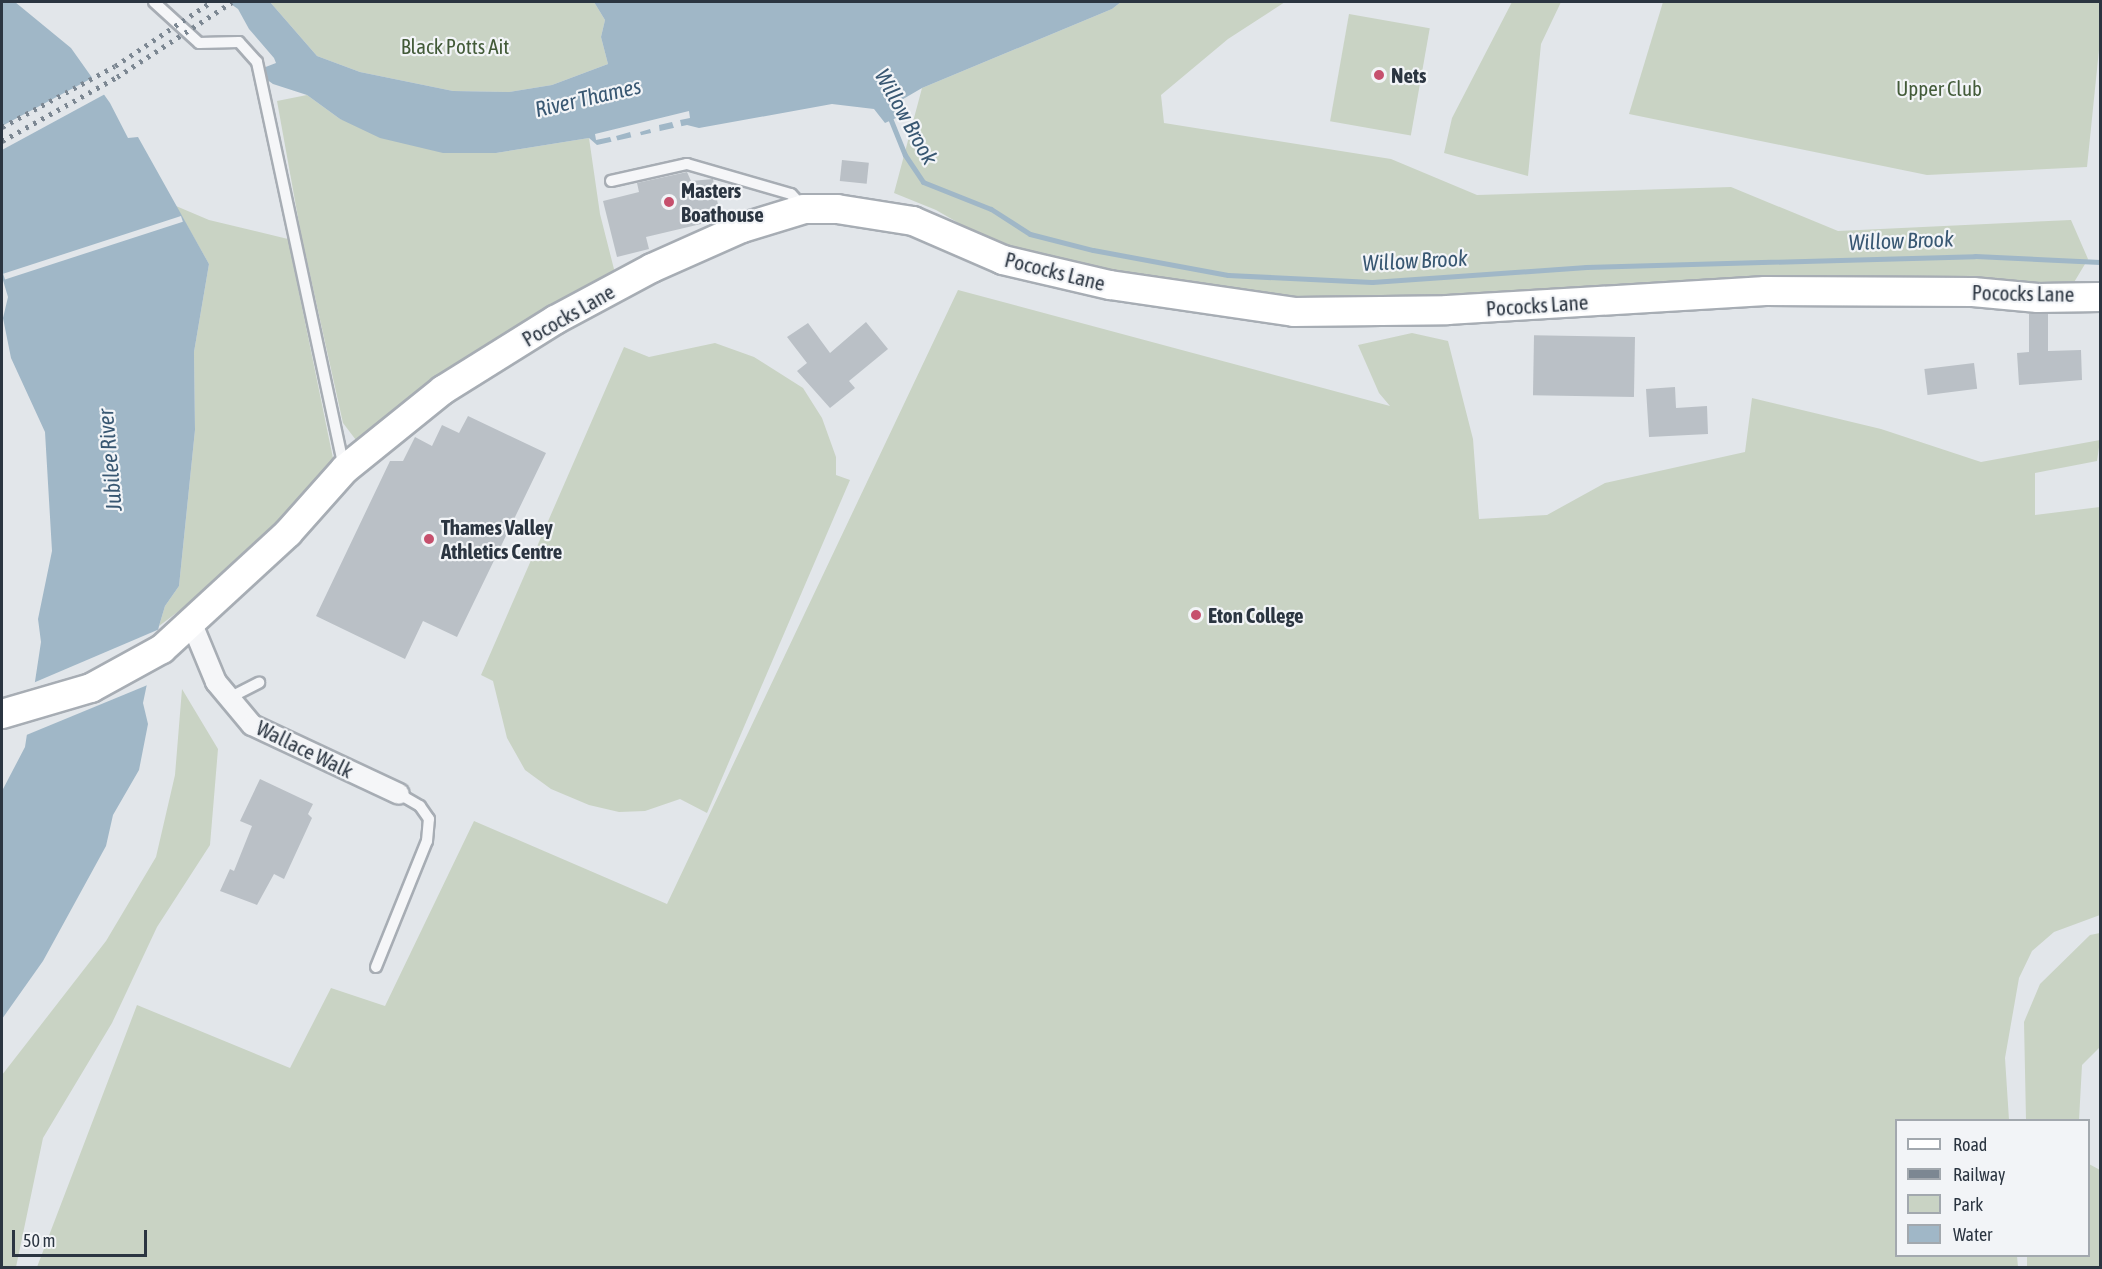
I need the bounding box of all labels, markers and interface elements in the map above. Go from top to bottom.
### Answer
park label: Black Potts Ait [401,33,509,59]
place label: Nets [1391,62,1426,88]
water label: Willow Brook [869,65,943,169]
marker: Nets [1372,68,1386,82]
water label: River Thames [532,73,644,123]
park label: Upper Club [1896,75,1982,101]
place label: Masters Boathouse [681,177,764,227]
marker: Masters Boathouse [662,195,676,209]
water label: Willow Brook [1848,226,1954,256]
water label: Willow Brook [1362,245,1468,277]
street label: Pococks Lane [1002,246,1108,296]
street label: Pococks Lane [517,278,619,352]
street label: Pococks Lane [1972,280,2074,306]
street label: Pococks Lane [1485,289,1589,321]
water label: Jubilee River [92,408,128,512]
place label: Thames Valley Athletics Centre [441,514,562,564]
marker: Thames Valley Athletics Centre [422,532,436,546]
place label: Eton College [1208,602,1304,628]
marker: Eton College [1189,608,1203,622]
street label: Wallace Walk [252,715,358,783]
legend [1895,1119,2090,1257]
text: Road [1953,1134,1987,1155]
text: Railway [1953,1164,2005,1185]
text: Park [1953,1194,1983,1215]
scale bar [15,1218,150,1256]
text: Water [1953,1224,1992,1245]
text: 50 m [23,1230,55,1251]

